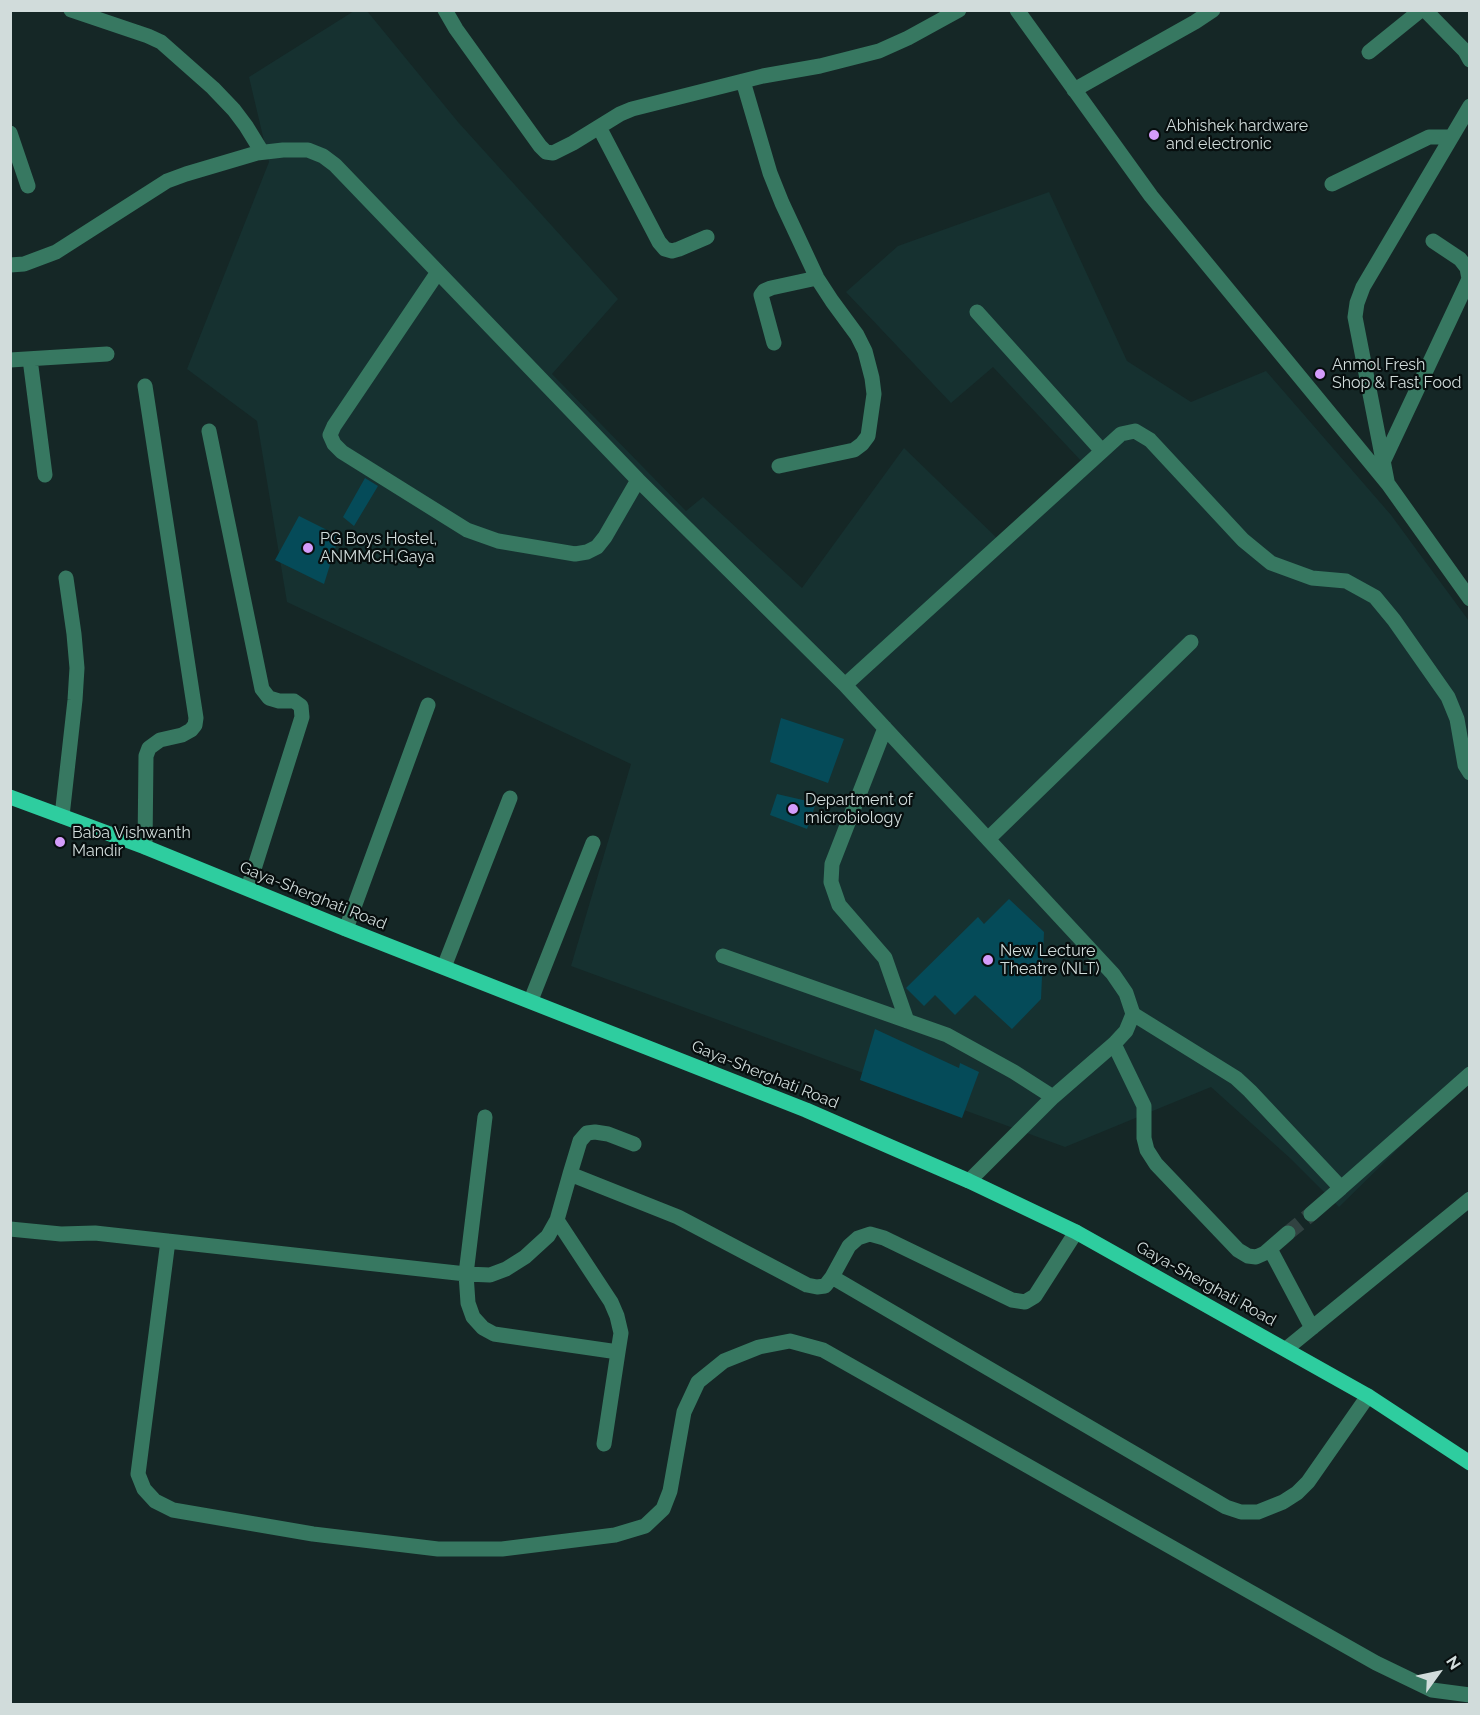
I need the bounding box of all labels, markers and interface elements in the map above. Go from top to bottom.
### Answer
place label: Abhishek hardware and electronic [1166,116,1308,154]
marker: Abhishek hardware and electronic [1147,128,1161,142]
place label: Anmol Fresh Shop & Fast Food [1332,355,1461,393]
marker: Anmol Fresh Shop & Fast Food [1313,367,1327,381]
place label: PG Boys Hostel, ANMMCH,Gaya [320,529,437,567]
marker: PG Boys Hostel, ANMMCH,Gaya [301,541,315,555]
place label: Department of microbiology [805,790,913,828]
marker: Department of microbiology [786,802,800,816]
place label: Baba Vishwanth Mandir [72,823,191,861]
marker: Baba Vishwanth Mandir [53,835,67,849]
street label: Gaya-Sherghati Road [237,858,389,934]
place label: New Lecture Theatre (NLT) [1000,941,1100,979]
marker: New Lecture Theatre (NLT) [981,953,995,967]
street label: Gaya-Sherghati Road [689,1037,841,1113]
street label: Gaya-Sherghati Road [1133,1238,1279,1330]
north arrow [1408,1643,1468,1703]
text: N [1442,1653,1465,1673]

